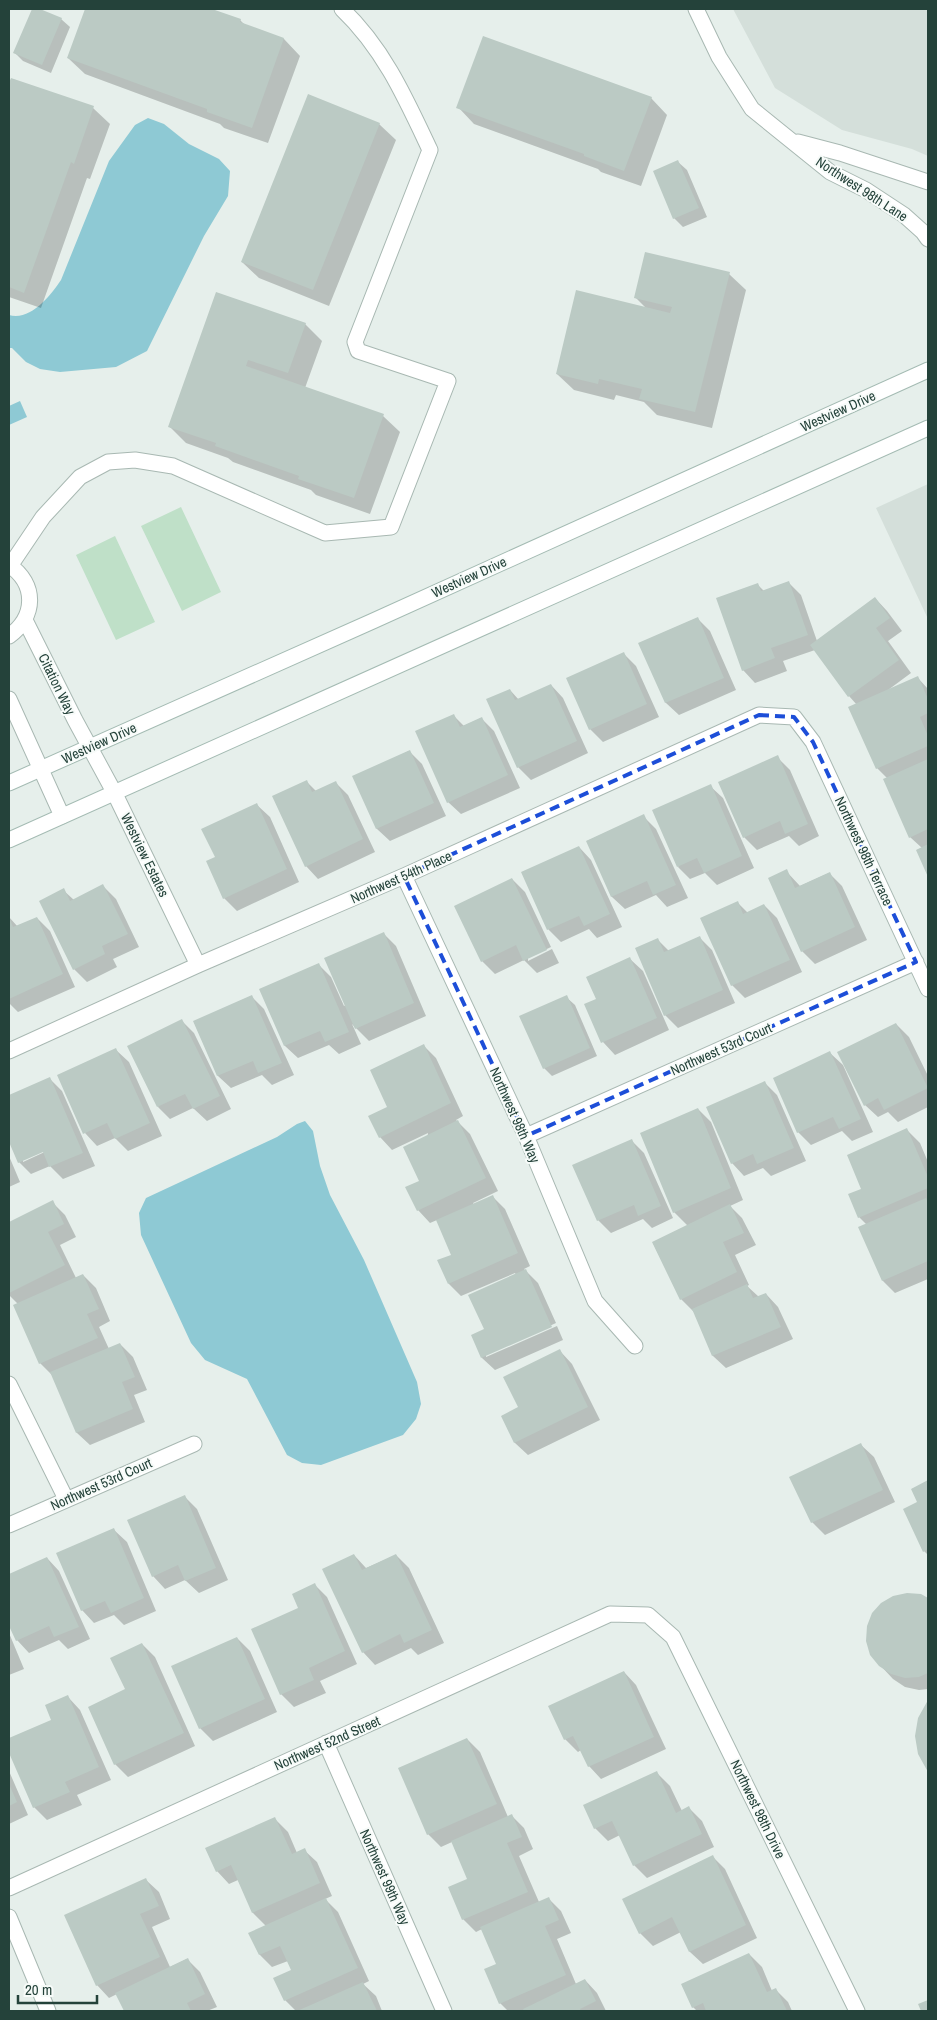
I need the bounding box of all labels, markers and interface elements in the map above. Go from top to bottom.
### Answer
street label: Northwest 98th Lane [813,153,911,225]
street label: Westview Drive [798,386,878,436]
street label: Westview Drive [429,552,509,602]
street label: Citation Way [34,650,80,718]
street label: Westview Drive [59,718,139,768]
street label: Northwest 98th Terrace [831,794,897,908]
street label: Westview Estates [117,810,173,900]
street label: Northwest 54th Place [347,847,455,907]
street label: Northwest 53rd Court [668,1019,774,1079]
street label: Northwest 98th Way [486,1064,544,1166]
street label: Northwest 53rd Court [48,1454,154,1514]
street label: Northwest 52nd Street [271,1712,383,1774]
street label: Northwest 98th Drive [726,1757,790,1861]
street label: Northwest 99th Way [356,1826,414,1928]
scale bar [18,1972,96,2004]
text: 20 m [25,1979,52,2000]

